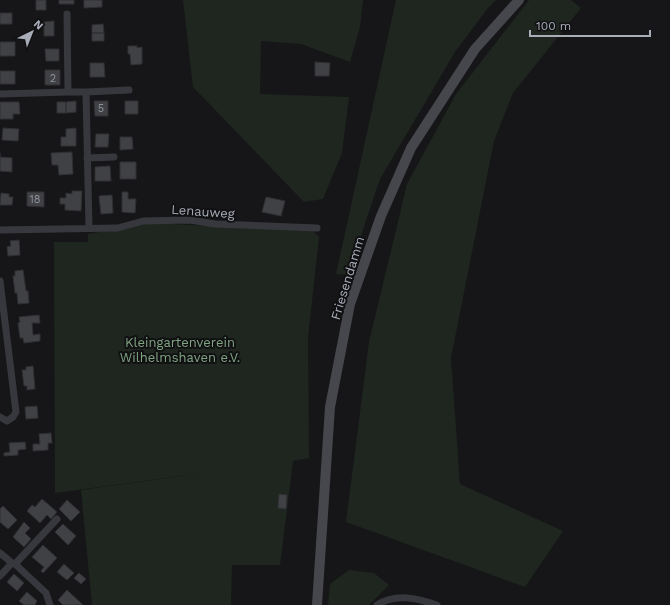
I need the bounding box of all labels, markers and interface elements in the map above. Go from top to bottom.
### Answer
north arrow [12,12,52,52]
scale bar [530,12,650,38]
text: N [31,18,46,33]
text: 100 m [536,19,571,33]
house number: 2 [50,72,56,85]
house number: 5 [98,102,104,115]
house number: 18 [29,193,41,206]
street label: Lenauweg [171,202,235,221]
street label: Friesendamm [328,235,367,322]
park label: Kleingartenverein Wilhelmshaven e.V. [120,335,240,365]

